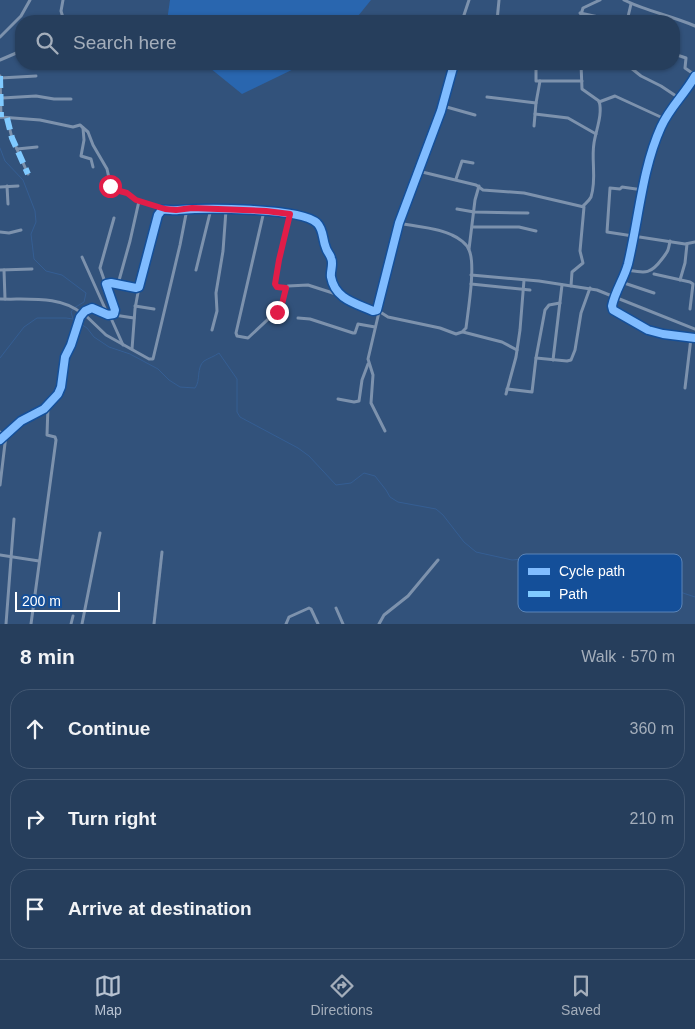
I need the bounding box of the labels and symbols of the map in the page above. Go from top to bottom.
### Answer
route start [99,175,122,198]
route end [266,301,289,324]
legend [518,554,682,612]
text: Cycle path [559,563,625,579]
text: Path [559,586,588,602]
scale bar [15,589,120,612]

